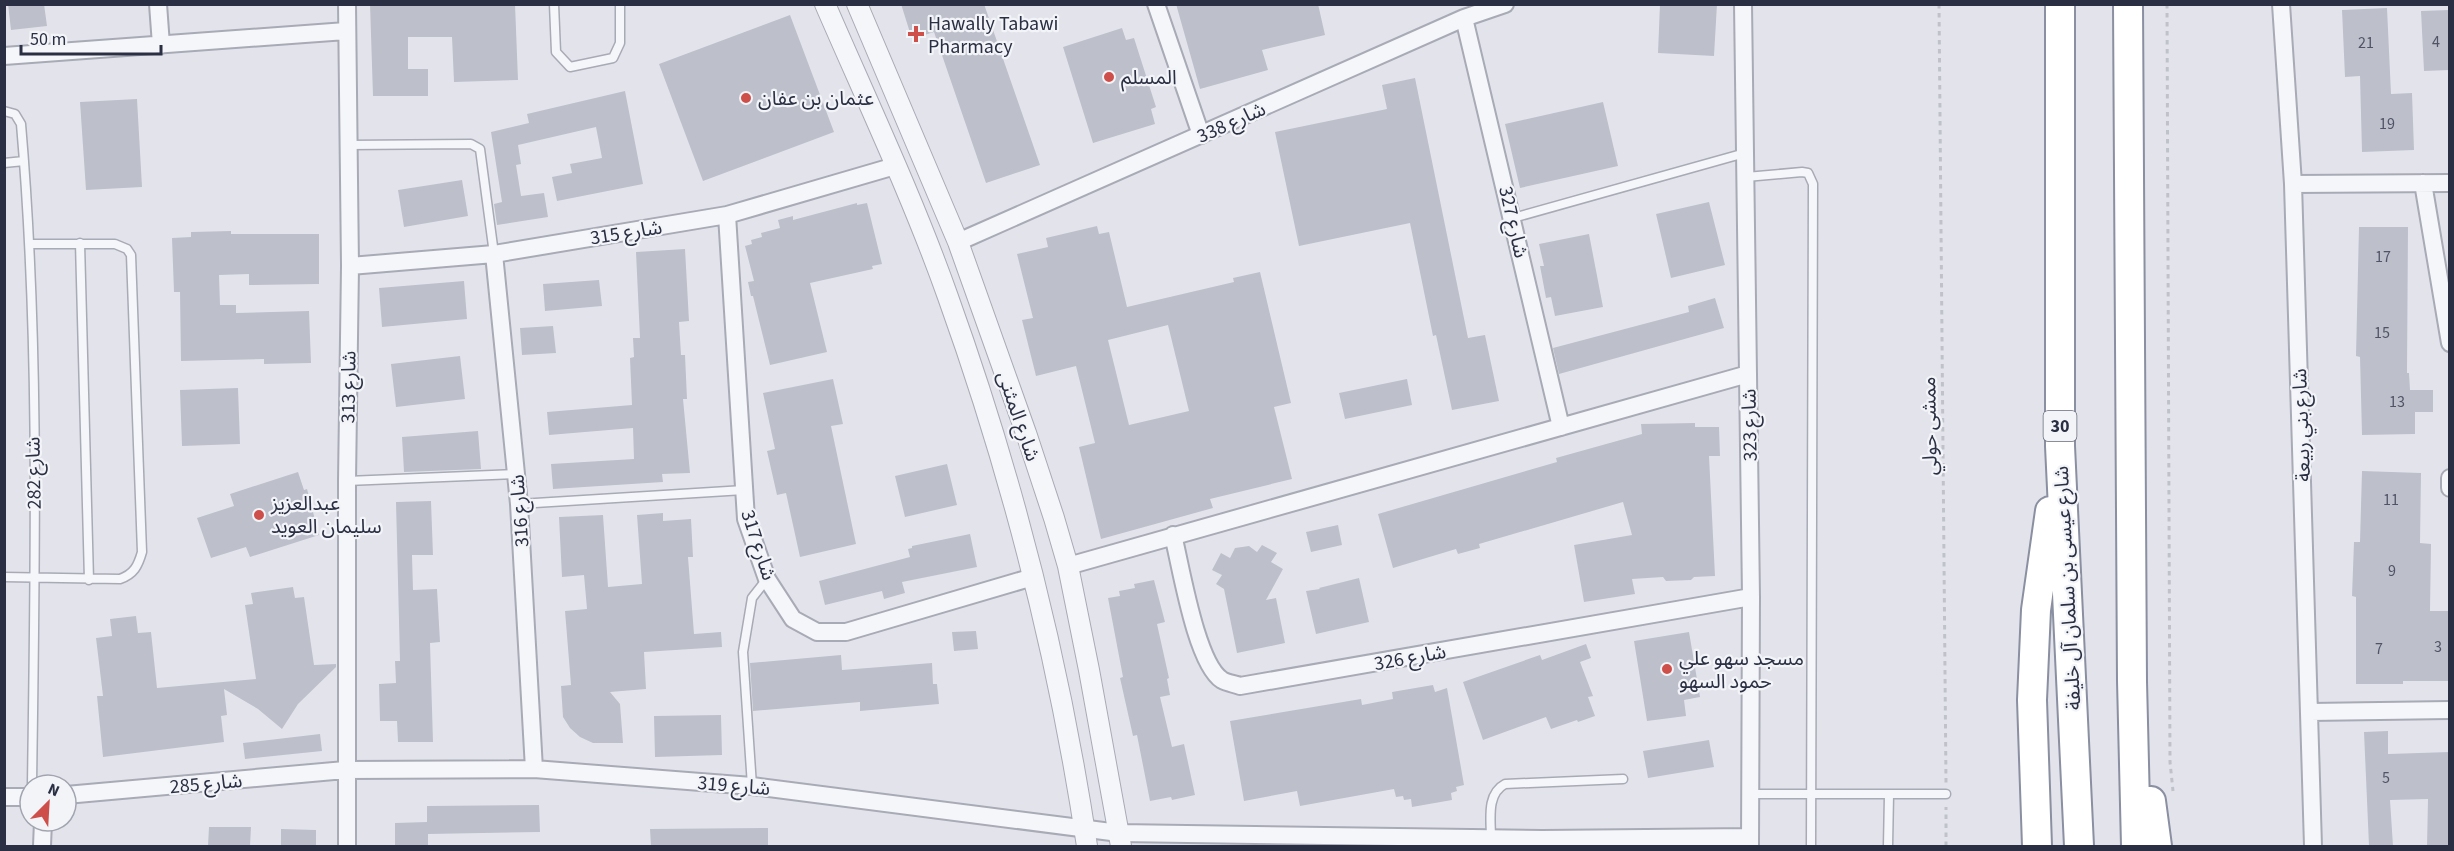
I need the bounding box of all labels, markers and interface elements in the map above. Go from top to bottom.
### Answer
place label: Hawally Tabawi Pharmacy [928,10,1058,61]
scale bar [21,18,160,56]
text: 50 m [30,27,66,52]
marker: Hawally Tabawi Pharmacy [909,27,923,41]
house number: 4 [2432,31,2440,53]
house number: 21 [2358,32,2374,54]
place label: المسلم [1121,64,1177,92]
marker: المسلم [1102,70,1116,84]
place label: عثمان بن عفان [758,85,874,113]
marker: عثمان بن عفان [739,91,753,105]
street label: شارع 338 [1192,95,1270,151]
house number: 19 [2379,113,2395,135]
street label: شارع 327 [1491,184,1535,261]
street label: شارع 315 [588,213,664,253]
house number: 17 [2375,246,2391,268]
house number: 15 [2374,322,2390,344]
street label: شارع 313 [334,350,364,424]
street label: شارع المثنى [990,368,1047,465]
street label: شارع بني ربيعة [2286,368,2319,482]
street label: ممشى حولي [1915,376,1946,476]
street label: شارع 323 [1735,388,1765,462]
house number: 13 [2389,391,2405,413]
road number: 30 [2044,411,2076,441]
street label: شارع 282 [19,436,49,510]
street label: شارع عيسى بن سلمان آل خليفة [2048,465,2088,711]
street label: شارع 316 [503,474,537,548]
house number: 11 [2383,489,2399,511]
place label: عبدالعزيز سليمان العويد [270,490,382,541]
street label: شارع 317 [733,506,783,584]
marker: عبدالعزيز سليمان العويد [252,508,266,522]
house number: 9 [2388,560,2396,582]
house number: 3 [2434,636,2442,658]
street label: شارع 326 [1372,638,1448,678]
house number: 7 [2375,638,2383,660]
place label: مسجد سهو علي حمود السهو [1679,645,1804,696]
marker: مسجد سهو علي حمود السهو [1660,662,1674,676]
street label: شارع 285 [169,767,244,801]
house number: 5 [2382,767,2390,789]
street label: شارع 319 [696,769,771,803]
north arrow [18,773,78,833]
text: N [44,778,63,802]

